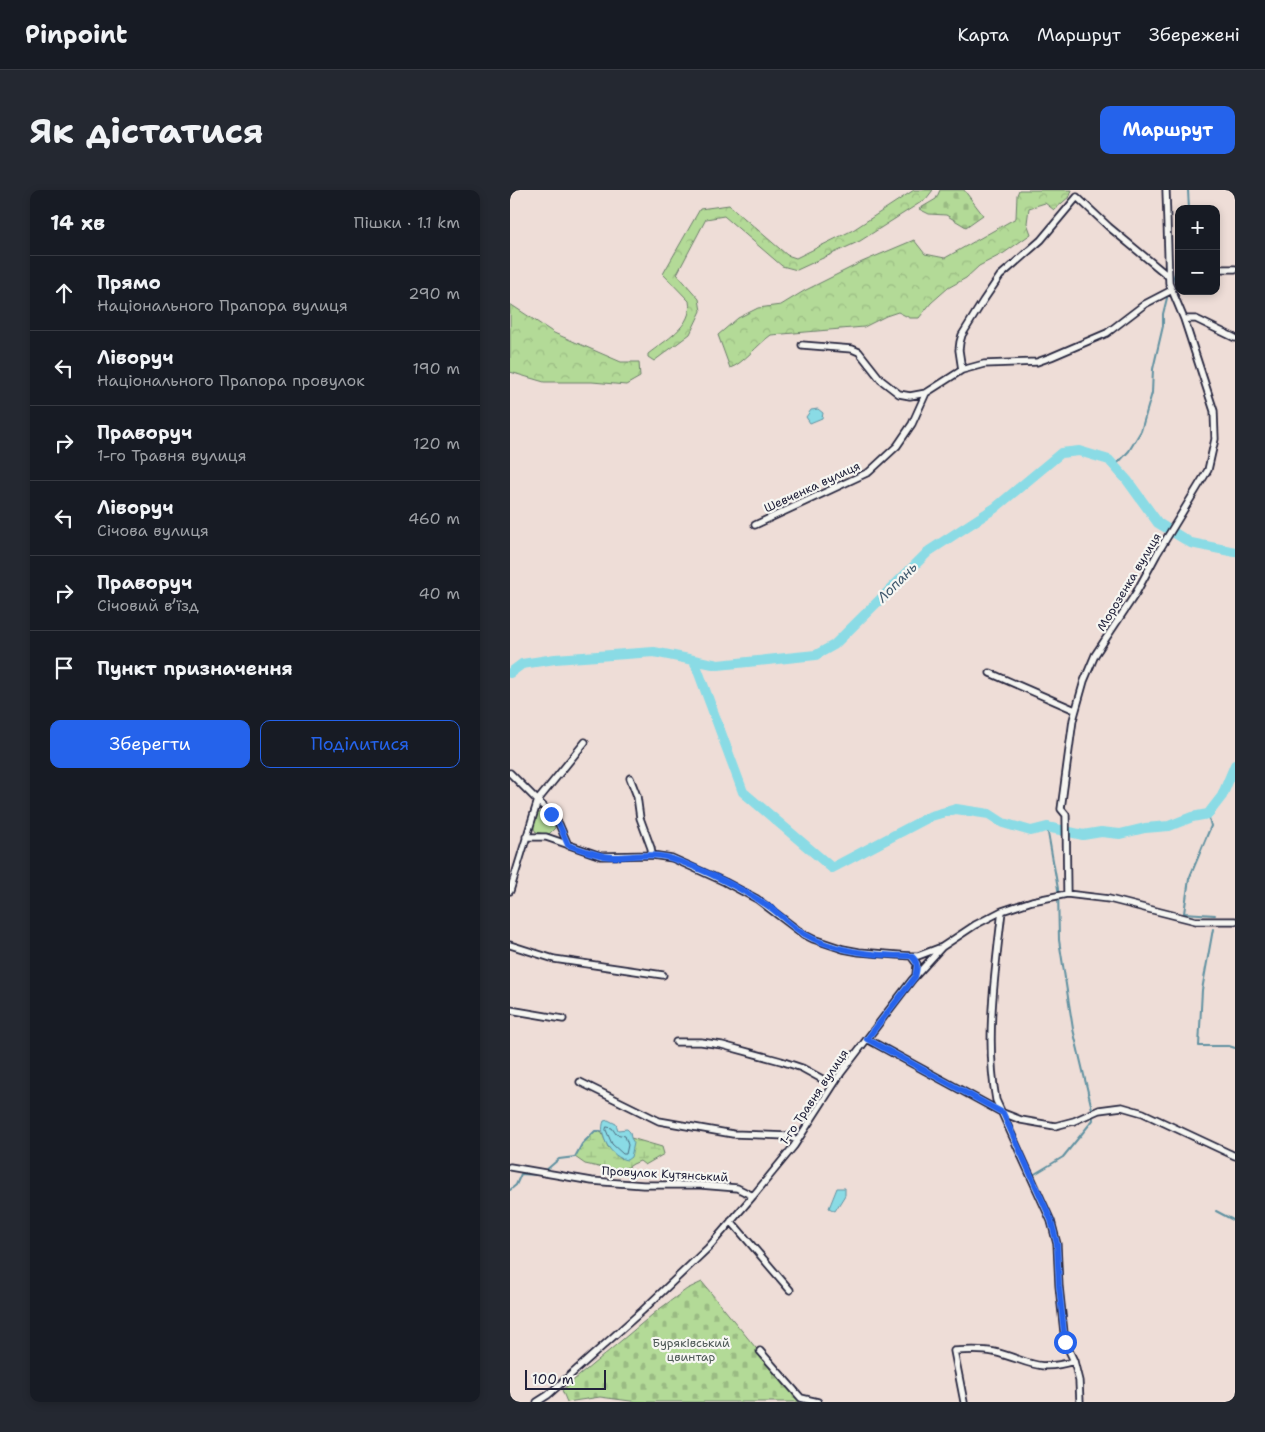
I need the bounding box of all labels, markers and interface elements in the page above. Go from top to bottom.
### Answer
text: Pinpoint [25,19,127,51]
text: Карта [957,23,1009,47]
text: Маршрут [1037,23,1121,47]
text: Збережені [1149,23,1240,47]
button: Маршрут [1100,106,1235,154]
text: Як дістатися [30,107,264,154]
map controls [1175,205,1220,295]
button: + [1175,205,1220,250]
text: 14 хв [50,209,105,237]
text: Пішки · 1.1 km [354,212,460,233]
button: − [1175,250,1220,295]
text: Прямо [97,270,161,295]
icon: ahead [50,279,78,307]
text: 290 m [408,283,460,304]
text: Національного Прапора вулиця [97,295,348,316]
text: Ліворуч [97,345,173,370]
icon: left [50,354,78,382]
text: 190 m [413,358,460,379]
text: Національного Прапора провулок [97,370,365,391]
text: Праворуч [97,420,192,445]
icon: right [50,429,78,457]
text: 120 m [413,433,460,454]
text: 1-го Травня вулиця [97,445,247,466]
street label: Шевченка вулиця [761,458,863,516]
text: Ліворуч [97,495,173,520]
icon: left [50,504,78,532]
text: 460 m [408,508,460,529]
text: Січова вулиця [97,520,209,541]
street label: Морозенка вулиця [1093,530,1165,634]
water label: Лопань [872,558,921,607]
text: Праворуч [97,570,192,595]
icon: right [50,579,78,607]
text: 40 m [418,583,460,604]
text: Січовий в’їзд [97,595,199,616]
icon: arrive [50,654,78,682]
text: Пункт призначення [97,656,293,681]
button: Зберегти [50,720,250,768]
button: Поділитися [260,720,460,768]
route end [540,803,563,826]
street label: 1-го Травня вулиця [776,1046,852,1148]
street label: Провулок Кутянський [601,1163,729,1185]
route start [1054,1331,1077,1354]
park label: Буряківський цвинтар [652,1335,730,1365]
scale bar [525,1367,606,1390]
text: 100 m [532,1370,574,1388]

